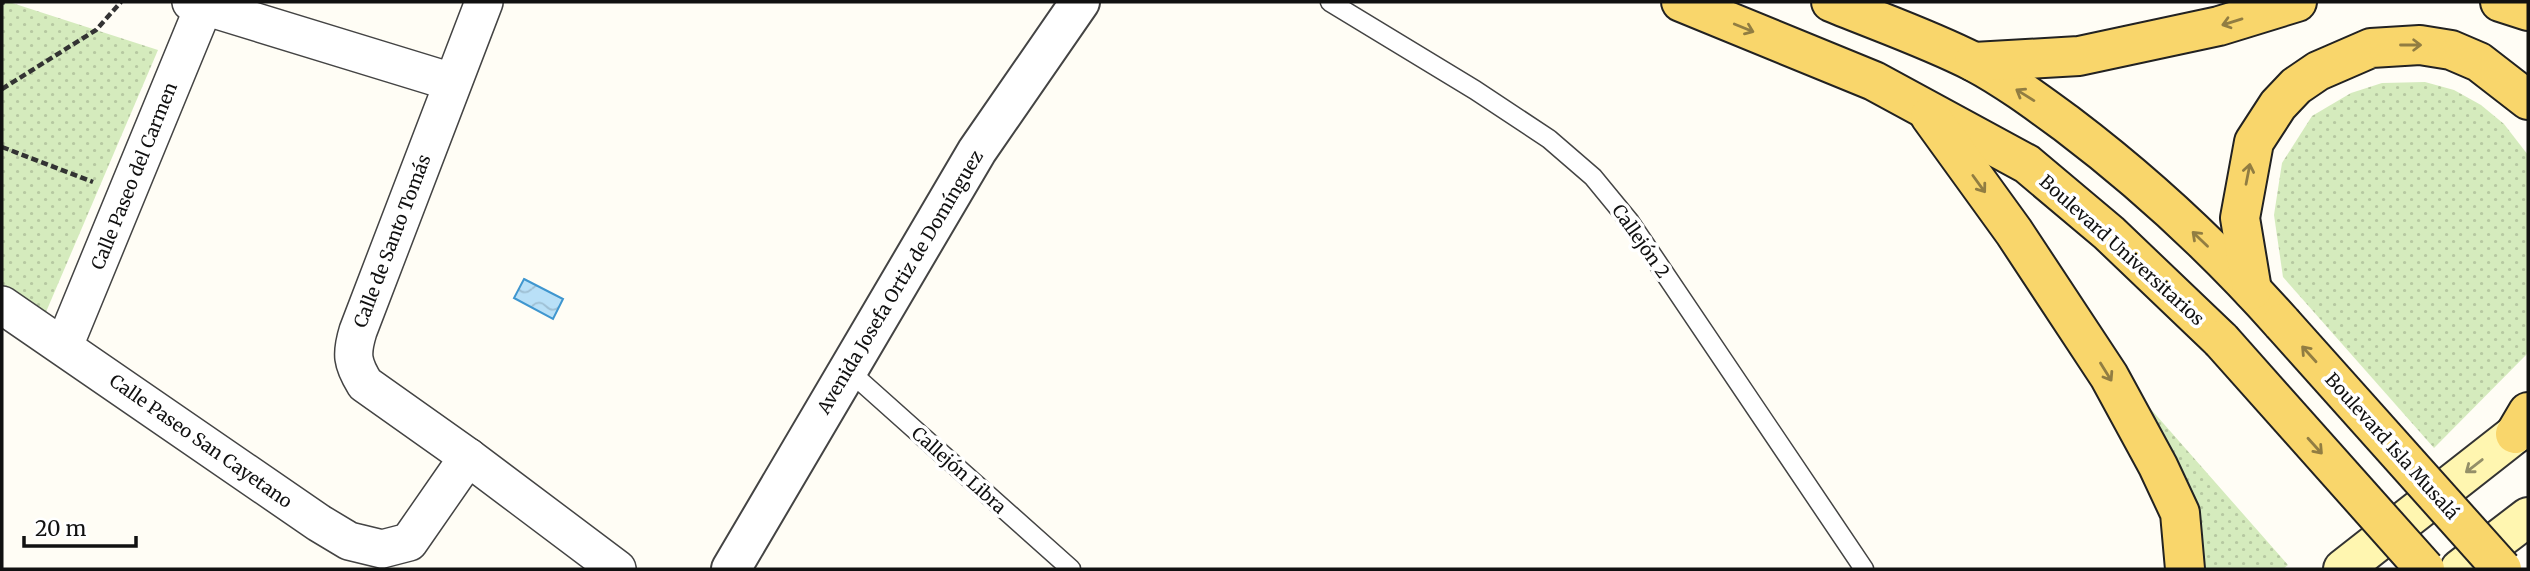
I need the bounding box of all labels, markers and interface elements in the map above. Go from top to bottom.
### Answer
one-way arrow [2221,17,2243,30]
one-way arrow [1732,22,1754,35]
one-way arrow [2399,38,2422,52]
street label: Calle Paseo del Carmen [86,79,182,273]
one-way arrow [2016,87,2035,102]
street label: Avenida Josefa Ortiz de Domínguez [811,146,988,419]
street label: Calle de Santo Tomás [348,151,436,331]
one-way arrow [2242,163,2255,186]
street label: Boulevard Universitarios [2035,170,2209,330]
one-way arrow [1971,174,1986,193]
street label: Callejón 2 [1607,200,1675,282]
one-way arrow [2192,231,2209,248]
one-way arrow [2301,345,2317,363]
one-way arrow [2100,362,2114,382]
street label: Boulevard Isla Musalá [2320,368,2464,524]
street label: Calle Paseo San Cayetano [105,369,297,513]
street label: Callejón Libra [907,422,1011,519]
one-way arrow [2307,436,2323,454]
one-way arrow [2466,458,2484,473]
scale bar [24,504,136,548]
text: 20 m [35,515,87,542]

